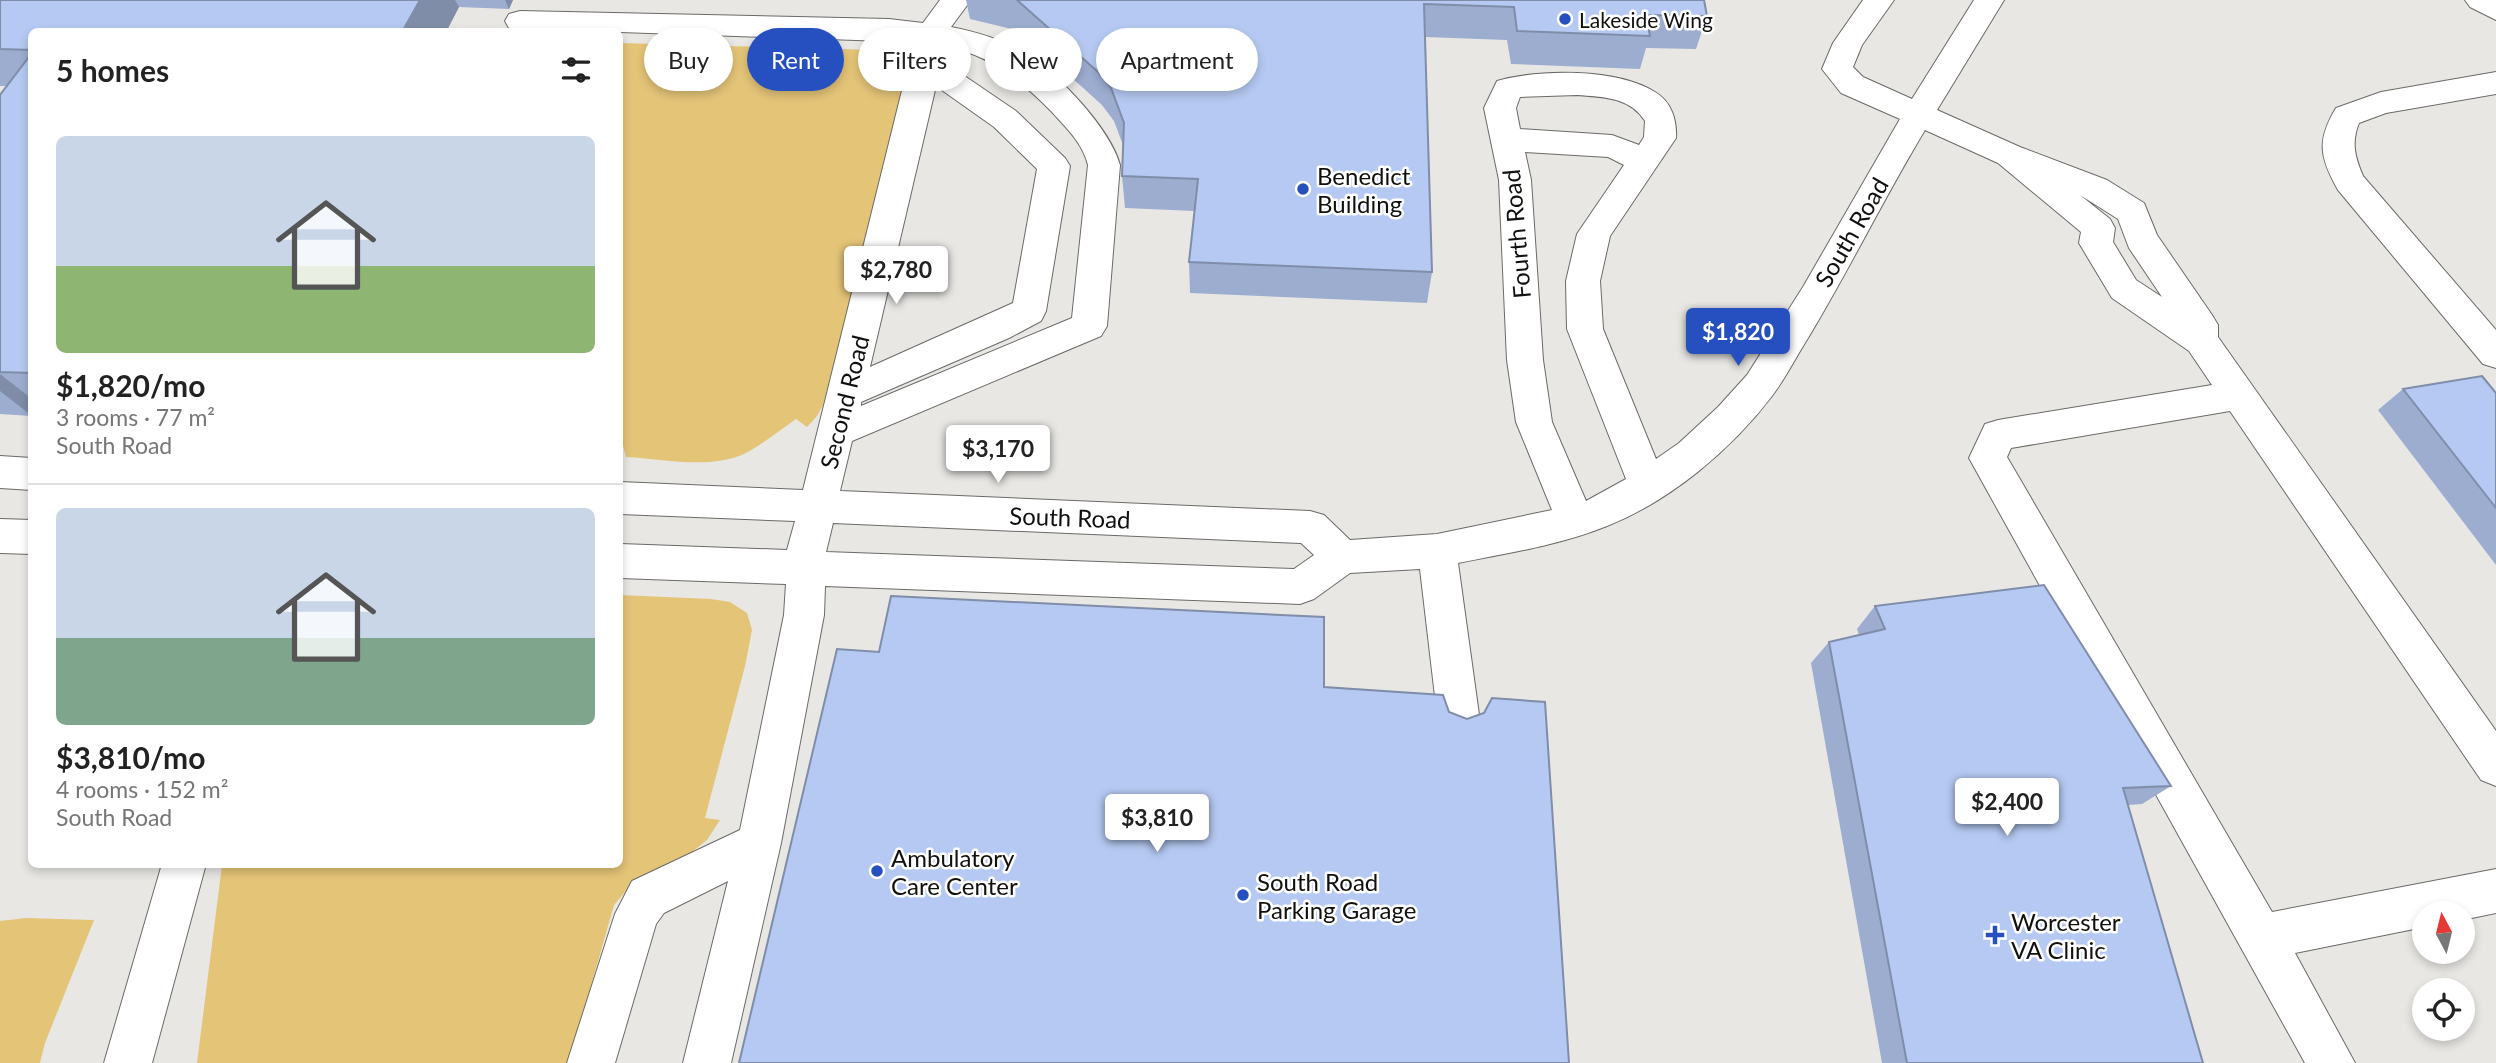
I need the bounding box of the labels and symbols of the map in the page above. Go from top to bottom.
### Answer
place label: Lakeside Wing [1579,7,1713,32]
marker: Lakeside Wing [1557,11,1573,27]
place label: Benedict Building [1317,161,1411,218]
street label: Fourth Road [1496,168,1536,300]
street label: South Road [1808,172,1894,292]
marker: Benedict Building [1295,181,1311,197]
pin: $2,780 [839,246,953,306]
pin: $1,820 [1681,308,1795,368]
street label: Second Road [813,332,875,472]
pin: $3,170 [941,426,1055,485]
street label: South Road [1009,500,1131,534]
pin: $2,400 [1950,778,2064,838]
pin: $3,810 [1100,794,1214,854]
place label: Ambulatory Care Center [891,843,1018,900]
marker: Ambulatory Care Center [869,863,885,879]
place label: South Road Parking Garage [1257,867,1416,924]
marker: South Road Parking Garage [1235,887,1251,903]
north arrow [2412,901,2474,964]
place label: Worcester VA Clinic [2011,907,2121,964]
marker: Worcester VA Clinic [1985,925,2005,945]

